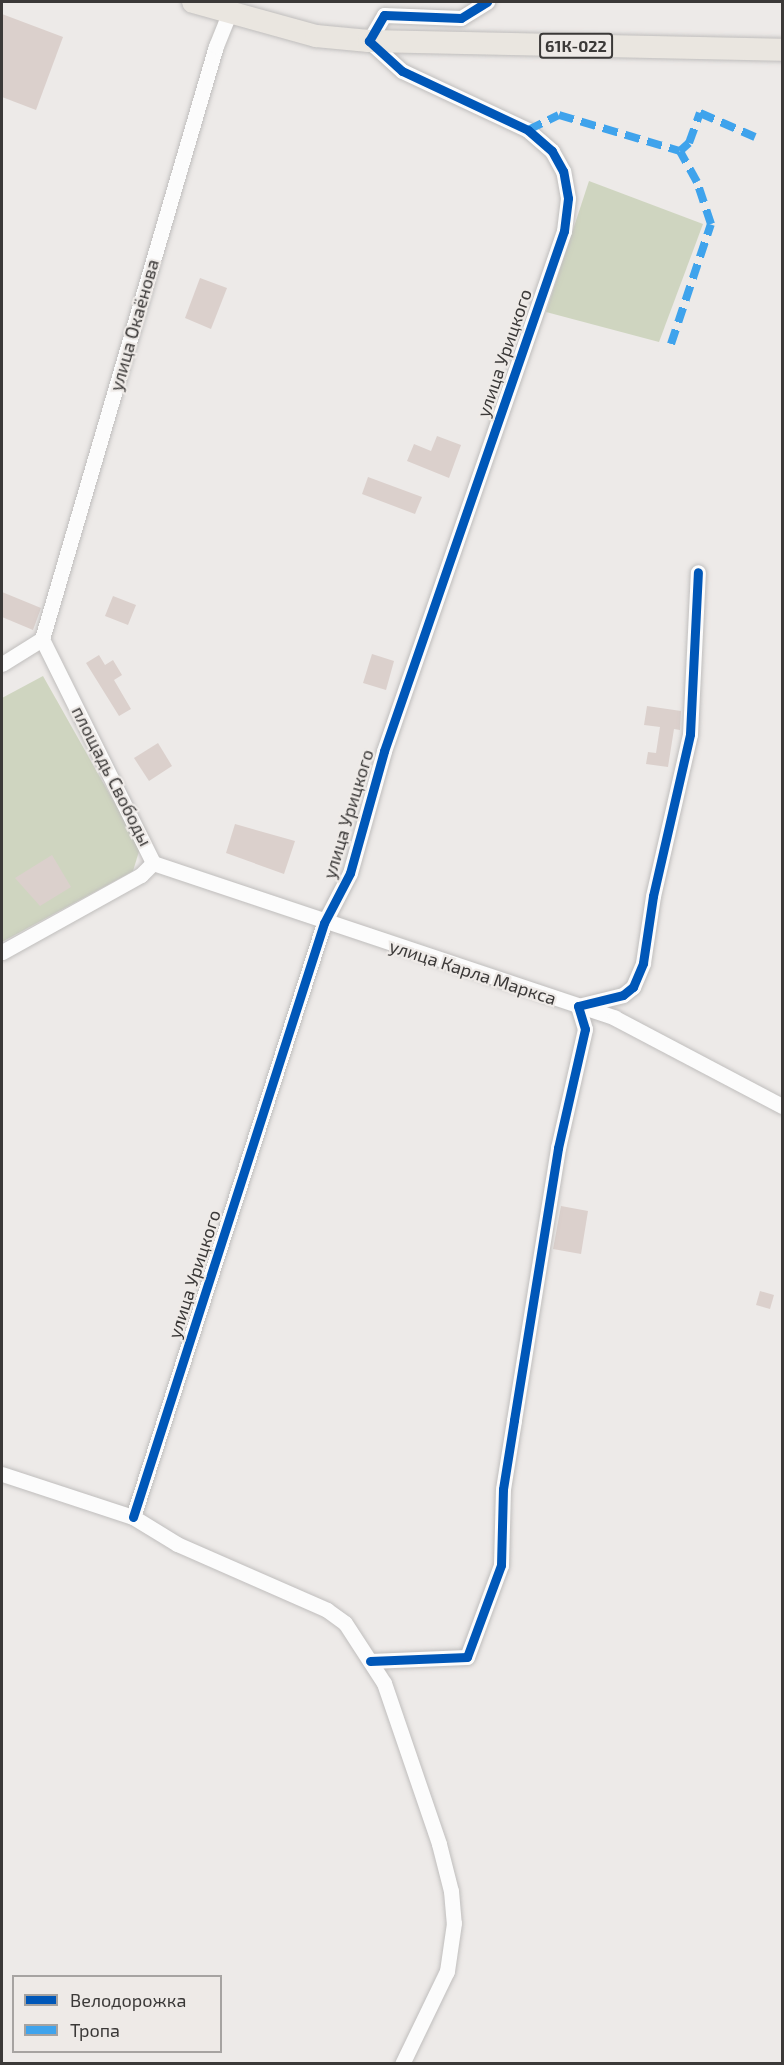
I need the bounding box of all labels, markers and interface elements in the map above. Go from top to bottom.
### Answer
road number: 61К-022 [538,33,614,59]
street label: улица Окаёнова [105,257,163,393]
street label: улица Урицкого [472,286,536,420]
street label: площадь Свободы [67,703,157,849]
street label: улица Урицкого [318,747,378,881]
street label: улица Карла Маркса [387,935,559,1009]
street label: улица Урицкого [163,1207,225,1341]
legend [12,1975,222,2053]
text: Велодорожка [70,1989,186,2011]
text: Тропа [70,2019,120,2041]

